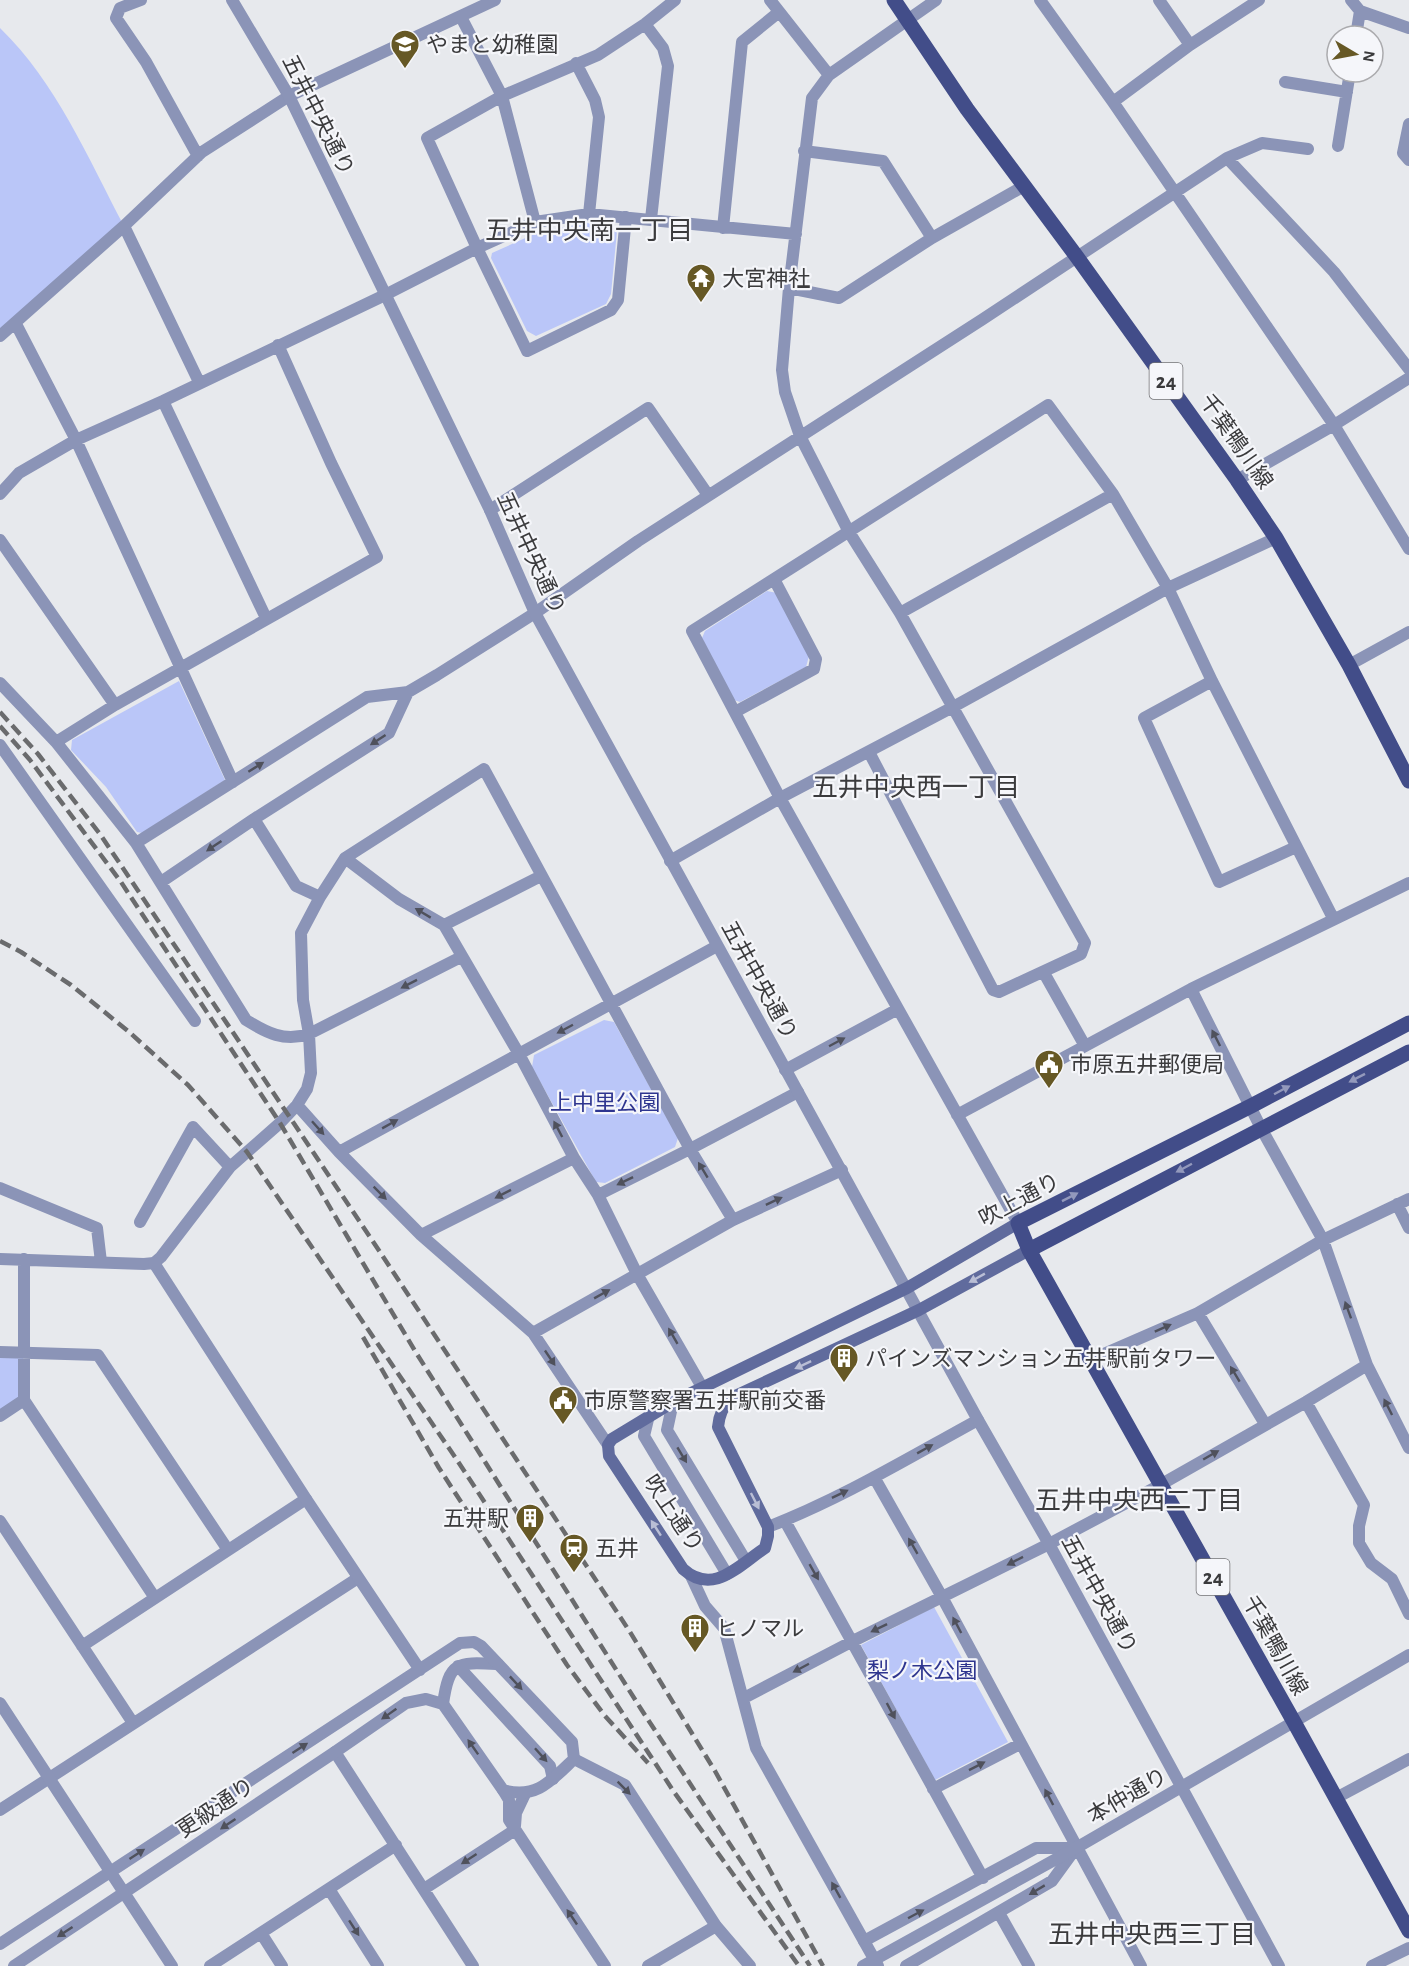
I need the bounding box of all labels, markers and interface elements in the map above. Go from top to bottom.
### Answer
north arrow [1325,24,1385,84]
school or university icon: やまと幼稚園 [389,28,421,70]
place label: やまと幼稚園 [426,33,558,56]
text: N [1360,50,1378,63]
street label: 五井中央通り [278,51,359,179]
district label: 五井中央南一丁目 [485,217,693,244]
temple icon: 大宮神社 [685,262,717,304]
place label: 大宮神社 [722,267,810,290]
road number: 24 [1150,363,1182,399]
street label: 千葉鴨川線 [1196,390,1278,493]
street label: 五井中央通り [493,489,570,618]
one-way arrow [370,734,386,746]
one-way arrow [248,762,264,773]
district label: 五井中央西一丁目 [812,774,1020,801]
one-way arrow [206,840,222,851]
one-way arrow [414,908,431,918]
street label: 五井中央通り [718,917,802,1044]
one-way arrow [400,979,417,988]
one-way arrow [557,1024,574,1034]
one-way arrow [1211,1029,1221,1046]
one-way arrow [828,1037,845,1047]
public building icon: 市原五井郵便局 [1033,1048,1065,1090]
place label: 市原五井郵便局 [1070,1053,1224,1076]
one-way arrow [1348,1073,1366,1083]
one-way arrow [1274,1085,1291,1095]
park label: 上中里公園 [550,1091,660,1114]
one-way arrow [382,1119,399,1129]
one-way arrow [554,1120,564,1138]
one-way arrow [311,1121,325,1136]
one-way arrow [697,1162,708,1178]
one-way arrow [1175,1163,1192,1173]
street label: 吹上通り [975,1169,1063,1230]
one-way arrow [617,1177,634,1186]
one-way arrow [373,1186,387,1200]
one-way arrow [494,1189,511,1199]
one-way arrow [1062,1192,1079,1201]
one-way arrow [766,1197,783,1206]
one-way arrow [969,1273,986,1283]
one-way arrow [594,1288,610,1299]
one-way arrow [1342,1301,1352,1319]
one-way arrow [1155,1323,1173,1333]
one-way arrow [668,1327,678,1344]
building icon: パインズマンション五井駅前タワー [828,1342,860,1384]
place label: パインズマンション五井駅前タワー [865,1347,1217,1370]
one-way arrow [544,1349,556,1365]
one-way arrow [794,1360,811,1369]
one-way arrow [1229,1366,1240,1382]
public building icon: 市原警察署五井駅前交番 [547,1384,579,1426]
place label: 市原警察署五井駅前交番 [584,1389,826,1412]
one-way arrow [1383,1398,1393,1415]
one-way arrow [917,1444,934,1454]
one-way arrow [677,1447,688,1463]
one-way arrow [1203,1450,1220,1460]
street label: 吹上通り [639,1470,708,1556]
district label: 五井中央西二丁目 [1035,1487,1243,1514]
one-way arrow [832,1489,849,1498]
one-way arrow [750,1492,760,1510]
building icon: 五井駅 [514,1502,546,1544]
place label: 五井駅 [443,1507,509,1530]
one-way arrow [651,1520,662,1536]
street label: 五井中央通り [1058,1531,1142,1658]
station icon: 五井 [558,1532,590,1574]
place label: 五井 [595,1537,639,1560]
one-way arrow [909,1538,919,1555]
one-way arrow [1007,1556,1024,1565]
road number: 24 [1196,1559,1230,1595]
one-way arrow [809,1563,819,1580]
street label: 千葉鴨川線 [1239,1592,1312,1699]
building icon: ヒノマル [679,1612,711,1654]
one-way arrow [952,1616,962,1633]
place label: ヒノマル [716,1618,804,1640]
one-way arrow [870,1624,887,1633]
park label: 梨ノ木公園 [867,1659,977,1682]
one-way arrow [793,1663,810,1673]
one-way arrow [509,1676,523,1690]
one-way arrow [886,1702,896,1719]
one-way arrow [382,1708,398,1720]
one-way arrow [467,1739,479,1755]
one-way arrow [292,1742,308,1753]
one-way arrow [533,1748,547,1762]
one-way arrow [968,1762,985,1771]
street label: 本仲通り [1083,1763,1171,1827]
street label: 更級通り [172,1773,258,1842]
one-way arrow [617,1781,631,1795]
one-way arrow [1044,1788,1054,1805]
one-way arrow [220,1818,236,1830]
one-way arrow [129,1849,145,1860]
one-way arrow [461,1854,477,1865]
one-way arrow [830,1882,841,1898]
one-way arrow [1028,1885,1045,1895]
one-way arrow [567,1909,578,1926]
one-way arrow [908,1909,925,1919]
one-way arrow [348,1920,359,1936]
district label: 五井中央西三丁目 [1048,1921,1256,1948]
one-way arrow [58,1926,74,1938]

